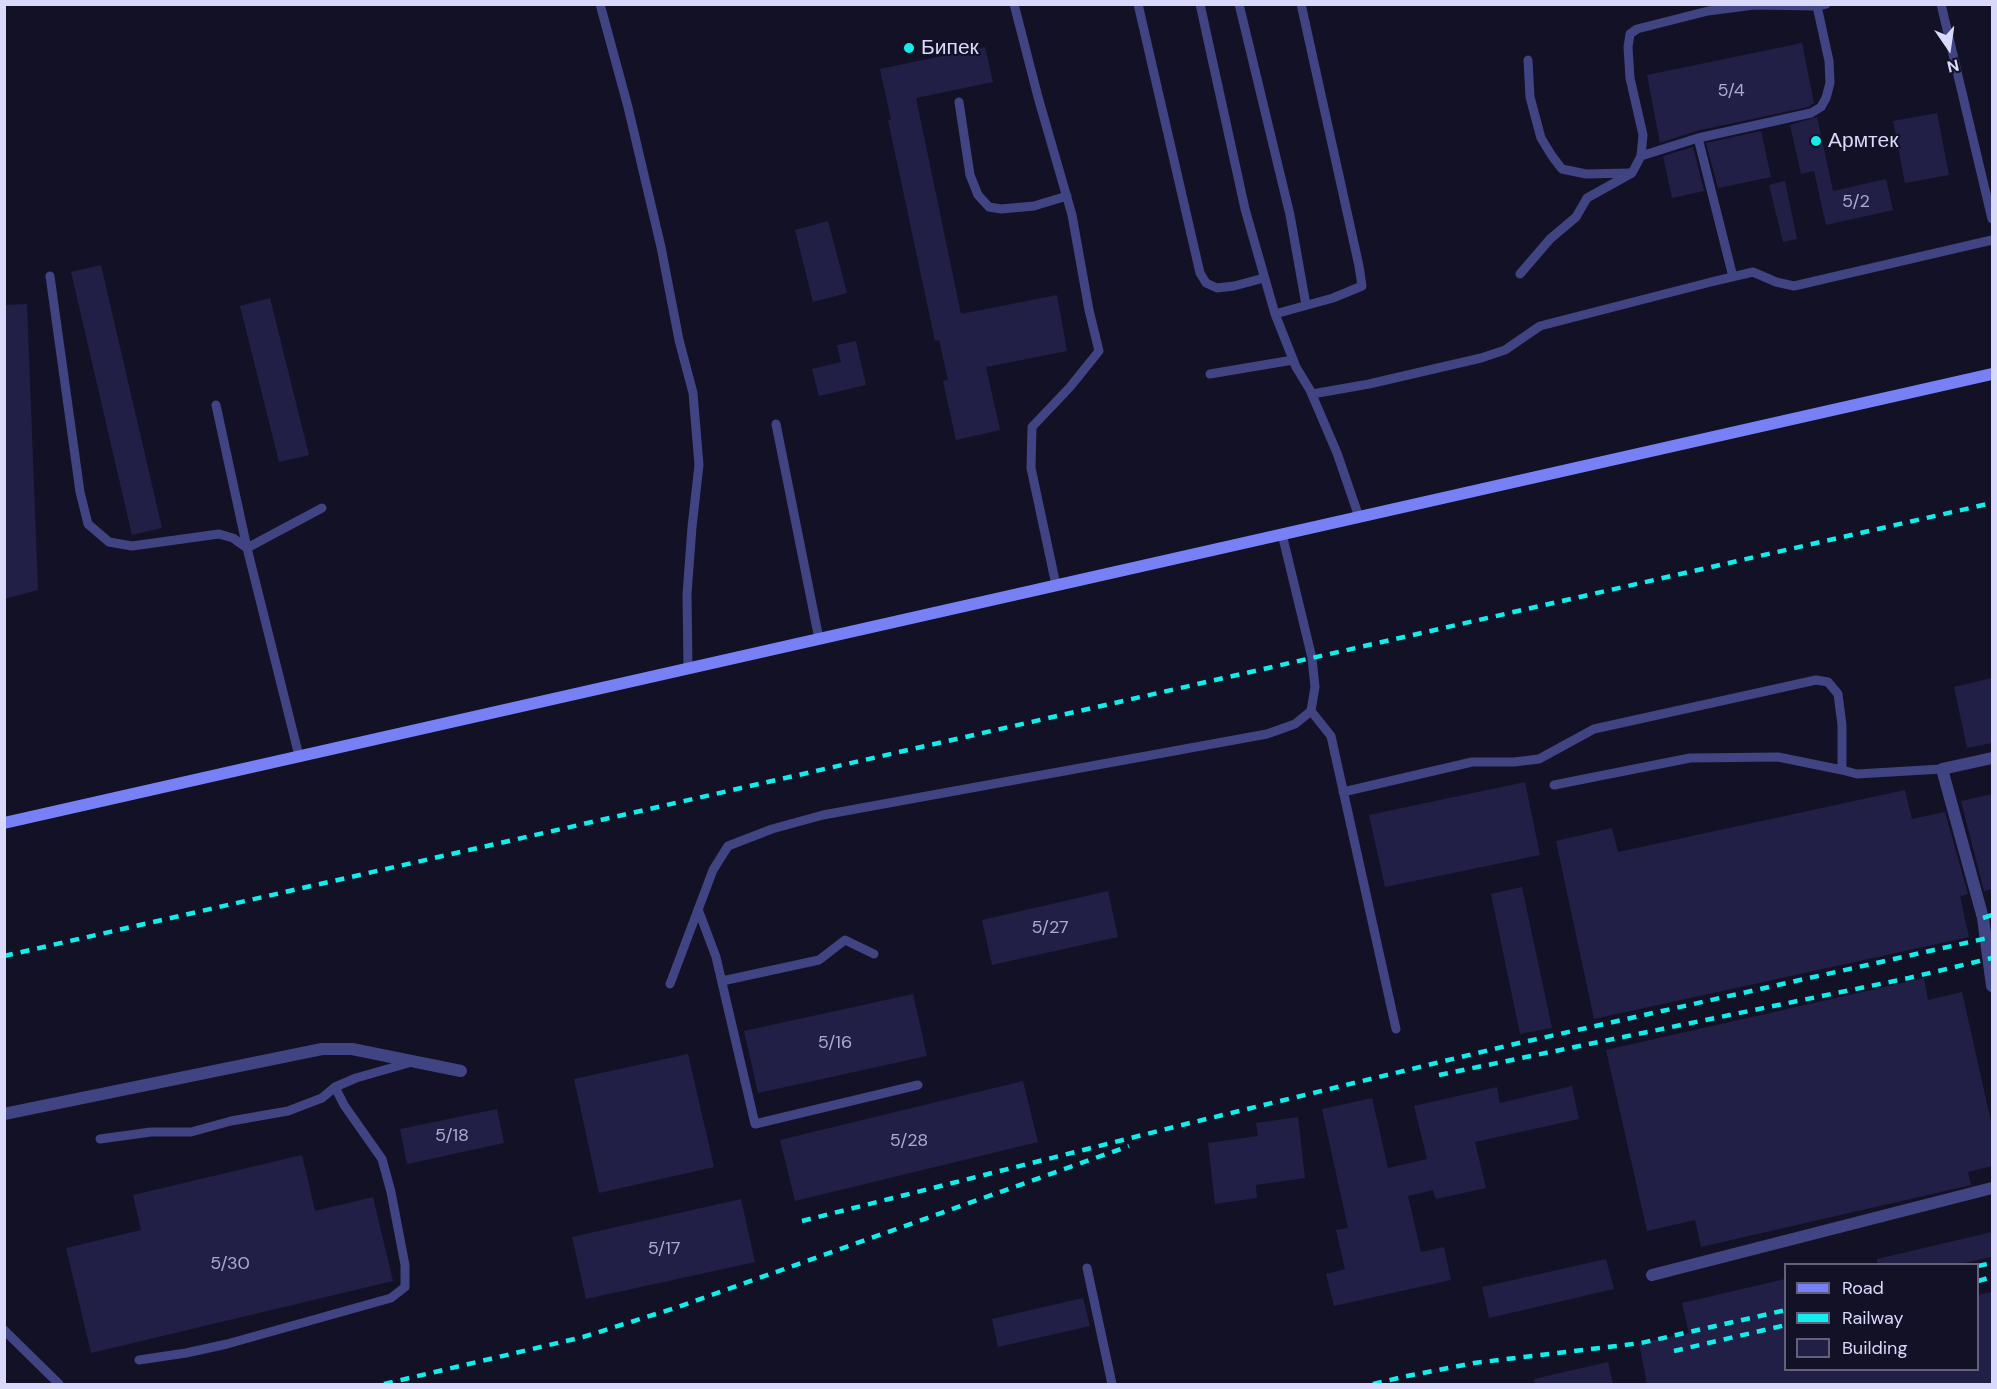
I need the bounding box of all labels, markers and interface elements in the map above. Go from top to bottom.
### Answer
north arrow [1919,18,1979,78]
place label: Бипек [921,35,979,61]
marker: Бипек [902,41,916,55]
text: N [1945,54,1961,78]
house number: 5/4 [1717,80,1745,102]
place label: Армтек [1828,128,1898,154]
marker: Армтек [1809,134,1823,148]
house number: 5/2 [1842,191,1870,213]
house number: 5/27 [1031,917,1069,939]
house number: 5/16 [818,1032,852,1054]
house number: 5/18 [435,1125,469,1147]
house number: 5/28 [890,1130,928,1152]
house number: 5/17 [648,1238,680,1260]
house number: 5/30 [210,1253,250,1275]
legend [1784,1263,1979,1371]
text: Road [1842,1276,1884,1300]
text: Railway [1842,1306,1904,1330]
text: Building [1842,1336,1907,1360]

